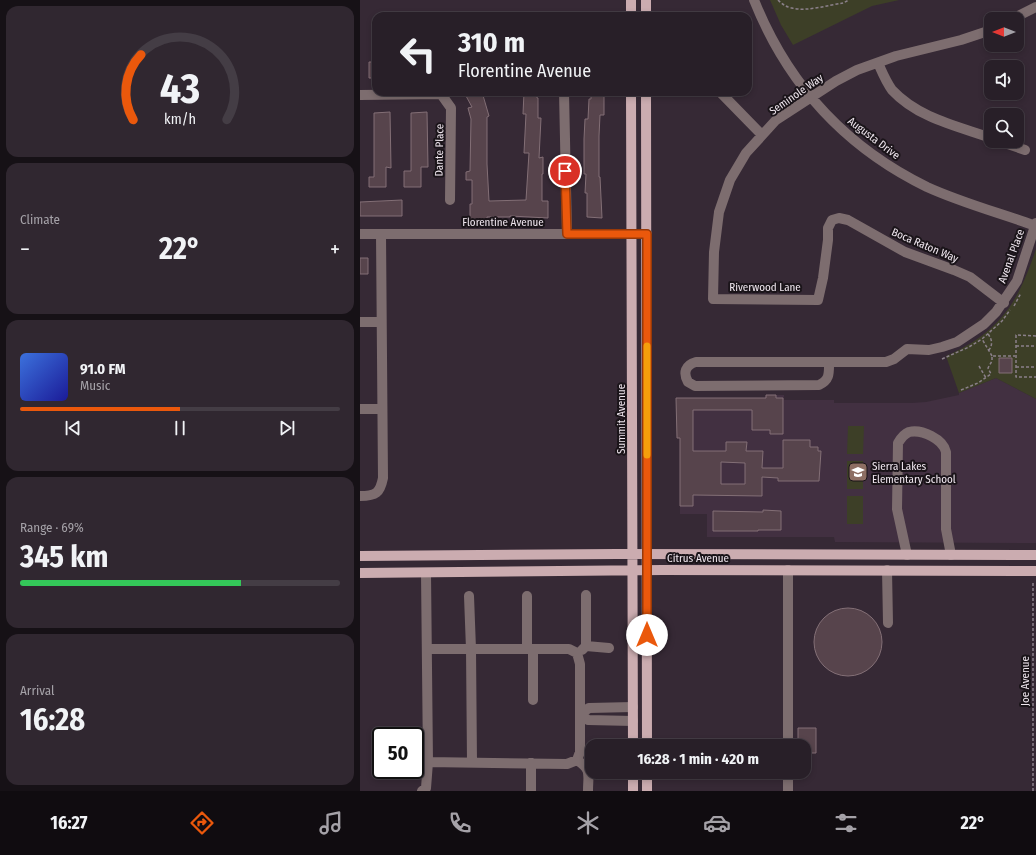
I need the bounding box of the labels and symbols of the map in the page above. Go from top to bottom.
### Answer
north arrow [984,12,1024,52]
street label: Seminole Way [767,71,826,118]
street label: Augusta Drive [845,115,902,162]
street label: Dante Place [433,124,446,176]
pin [548,154,582,188]
street label: Florentine Avenue [462,216,544,229]
street label: Boca Raton Way [889,226,960,265]
street label: Avenal Place [996,227,1027,285]
street label: Riverwood Lane [729,281,801,294]
street label: Summit Avenue [615,384,628,454]
place label: Sierra Lakes Elementary School [872,460,956,486]
school or university icon: Sierra Lakes Elementary School [847,461,869,483]
street label: Citrus Avenue [667,552,729,565]
position arrow [626,614,668,656]
street label: Joe Avenue [1019,656,1032,706]
speed limit sign: 50 [372,727,424,779]

